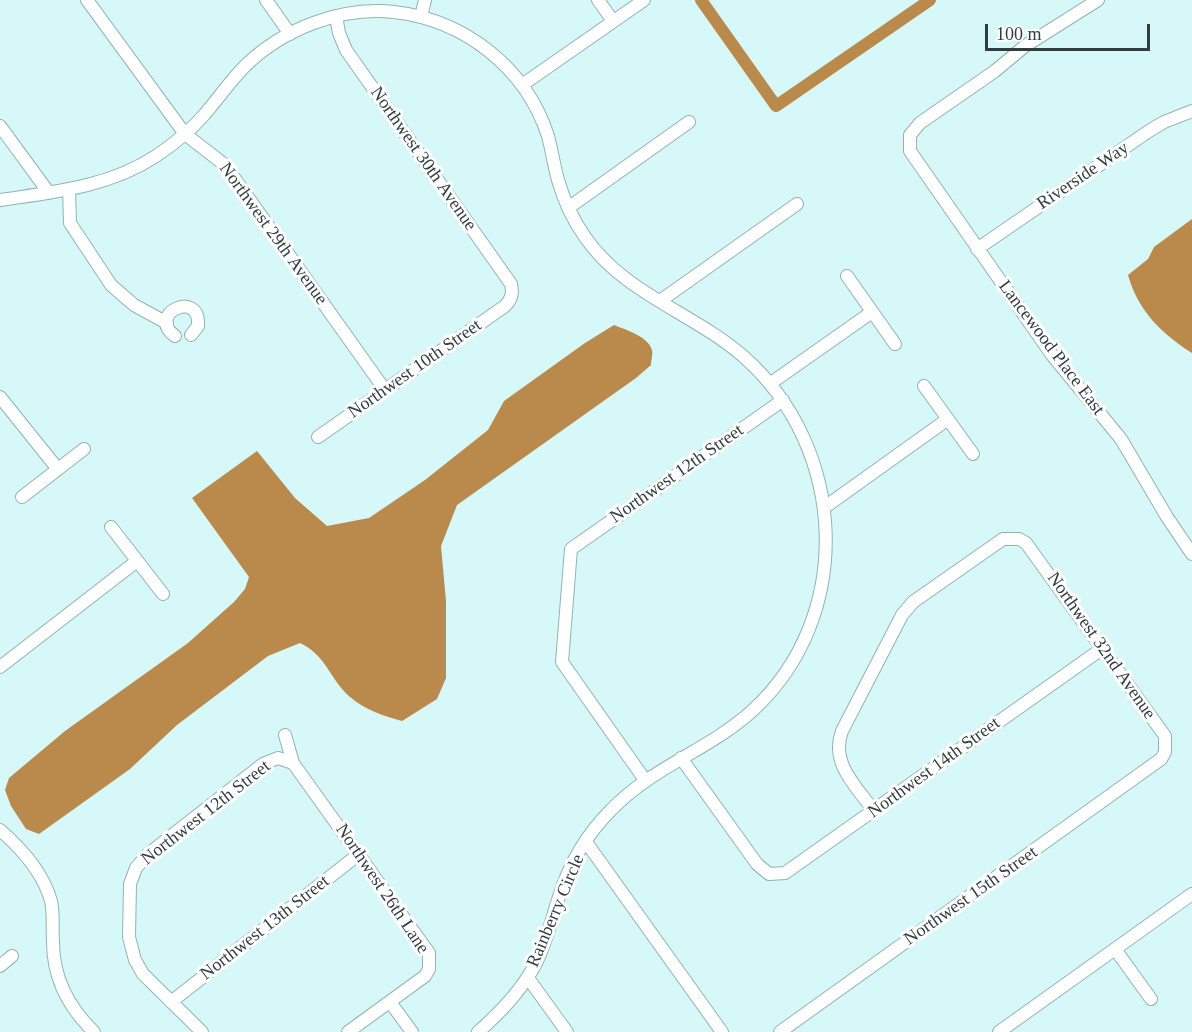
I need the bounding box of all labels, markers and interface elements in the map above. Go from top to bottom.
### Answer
scale bar [988,12,1153,50]
text: 100 m [996,24,1042,44]
street label: Northwest 30th Avenue [365,83,481,235]
street label: Riverside Way [1033,137,1133,215]
street label: Northwest 29th Avenue [214,159,332,309]
street label: Lancewood Place East [993,276,1109,420]
street label: Northwest 10th Street [344,315,486,423]
street label: Northwest 12th Street [606,420,748,528]
street label: Northwest 32nd Avenue [1042,568,1160,724]
street label: Northwest 14th Street [864,713,1004,823]
street label: Northwest 12th Street [137,756,275,870]
street label: Northwest 26th Lane [331,820,433,958]
street label: Northwest 15th Street [900,842,1042,950]
street label: Rainberry Circle [523,851,589,971]
street label: Northwest 13th Street [196,871,334,985]

